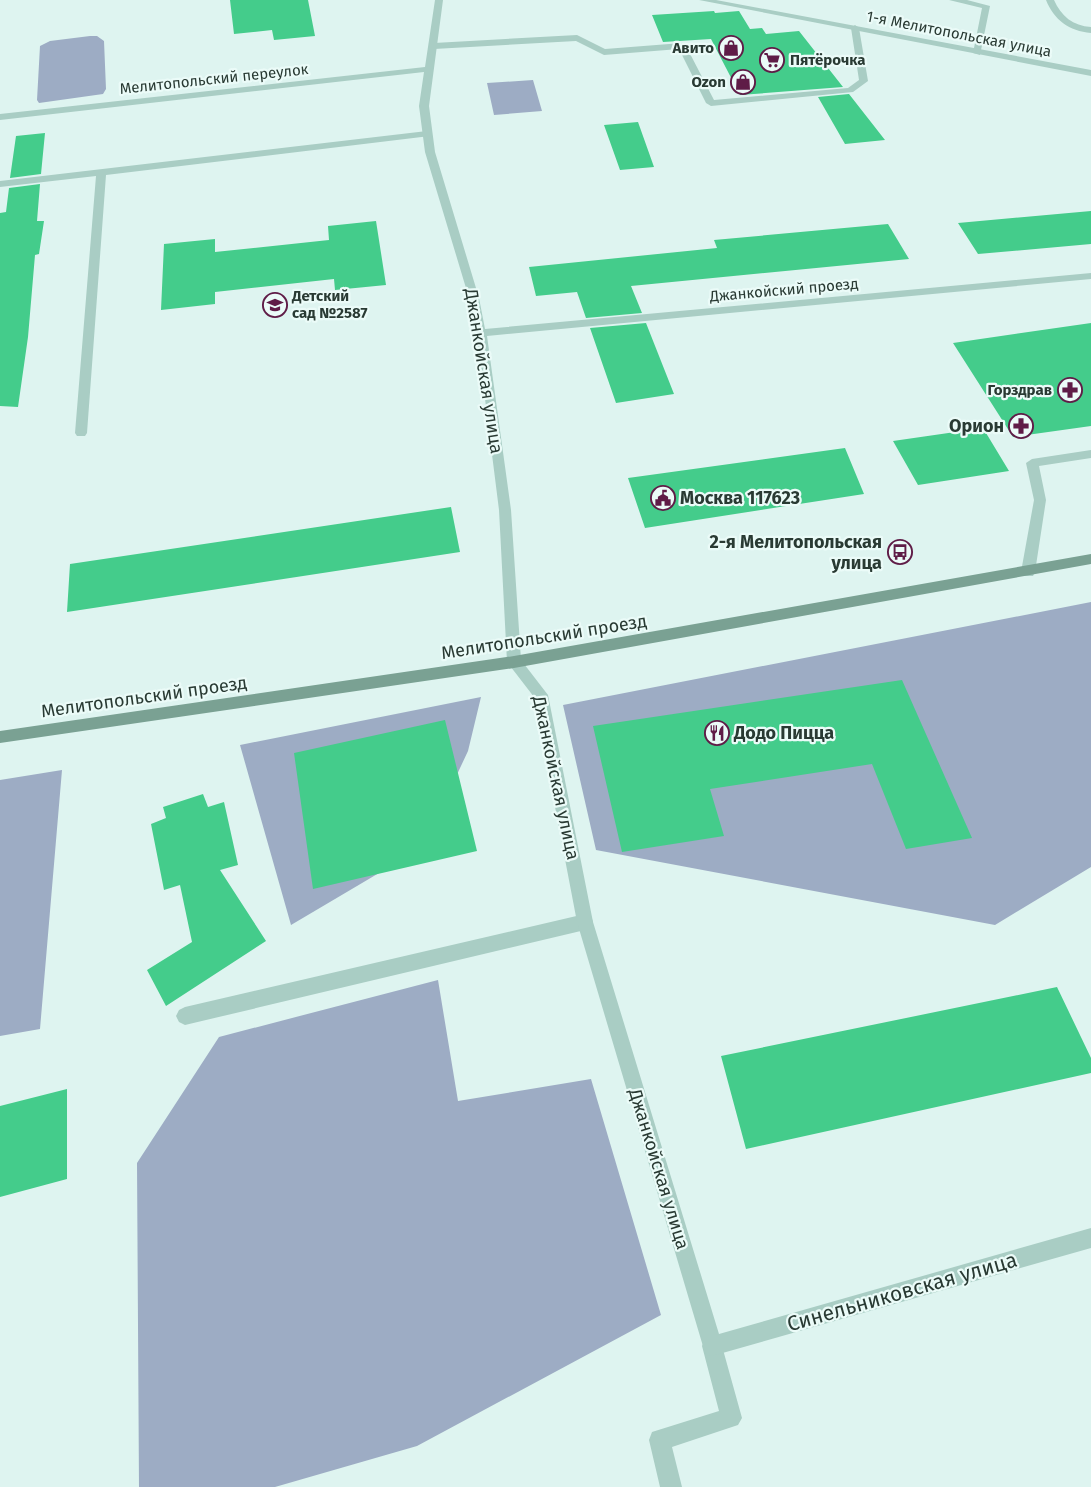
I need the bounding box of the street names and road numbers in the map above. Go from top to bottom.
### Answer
street label: 1-я Мелитопольская улица [865,7,1053,61]
street label: Мелитопольский переулок [119,60,309,98]
street label: Джанкойский проезд [708,275,859,306]
street label: Джанкойская улица [460,286,508,455]
street label: Мелитопольский проезд [440,610,648,664]
street label: Мелитопольский проезд [40,672,248,722]
street label: Джанкойская улица [528,693,584,862]
street label: Джанкойская улица [624,1085,694,1252]
street label: Синельниковская улица [784,1247,1020,1337]

